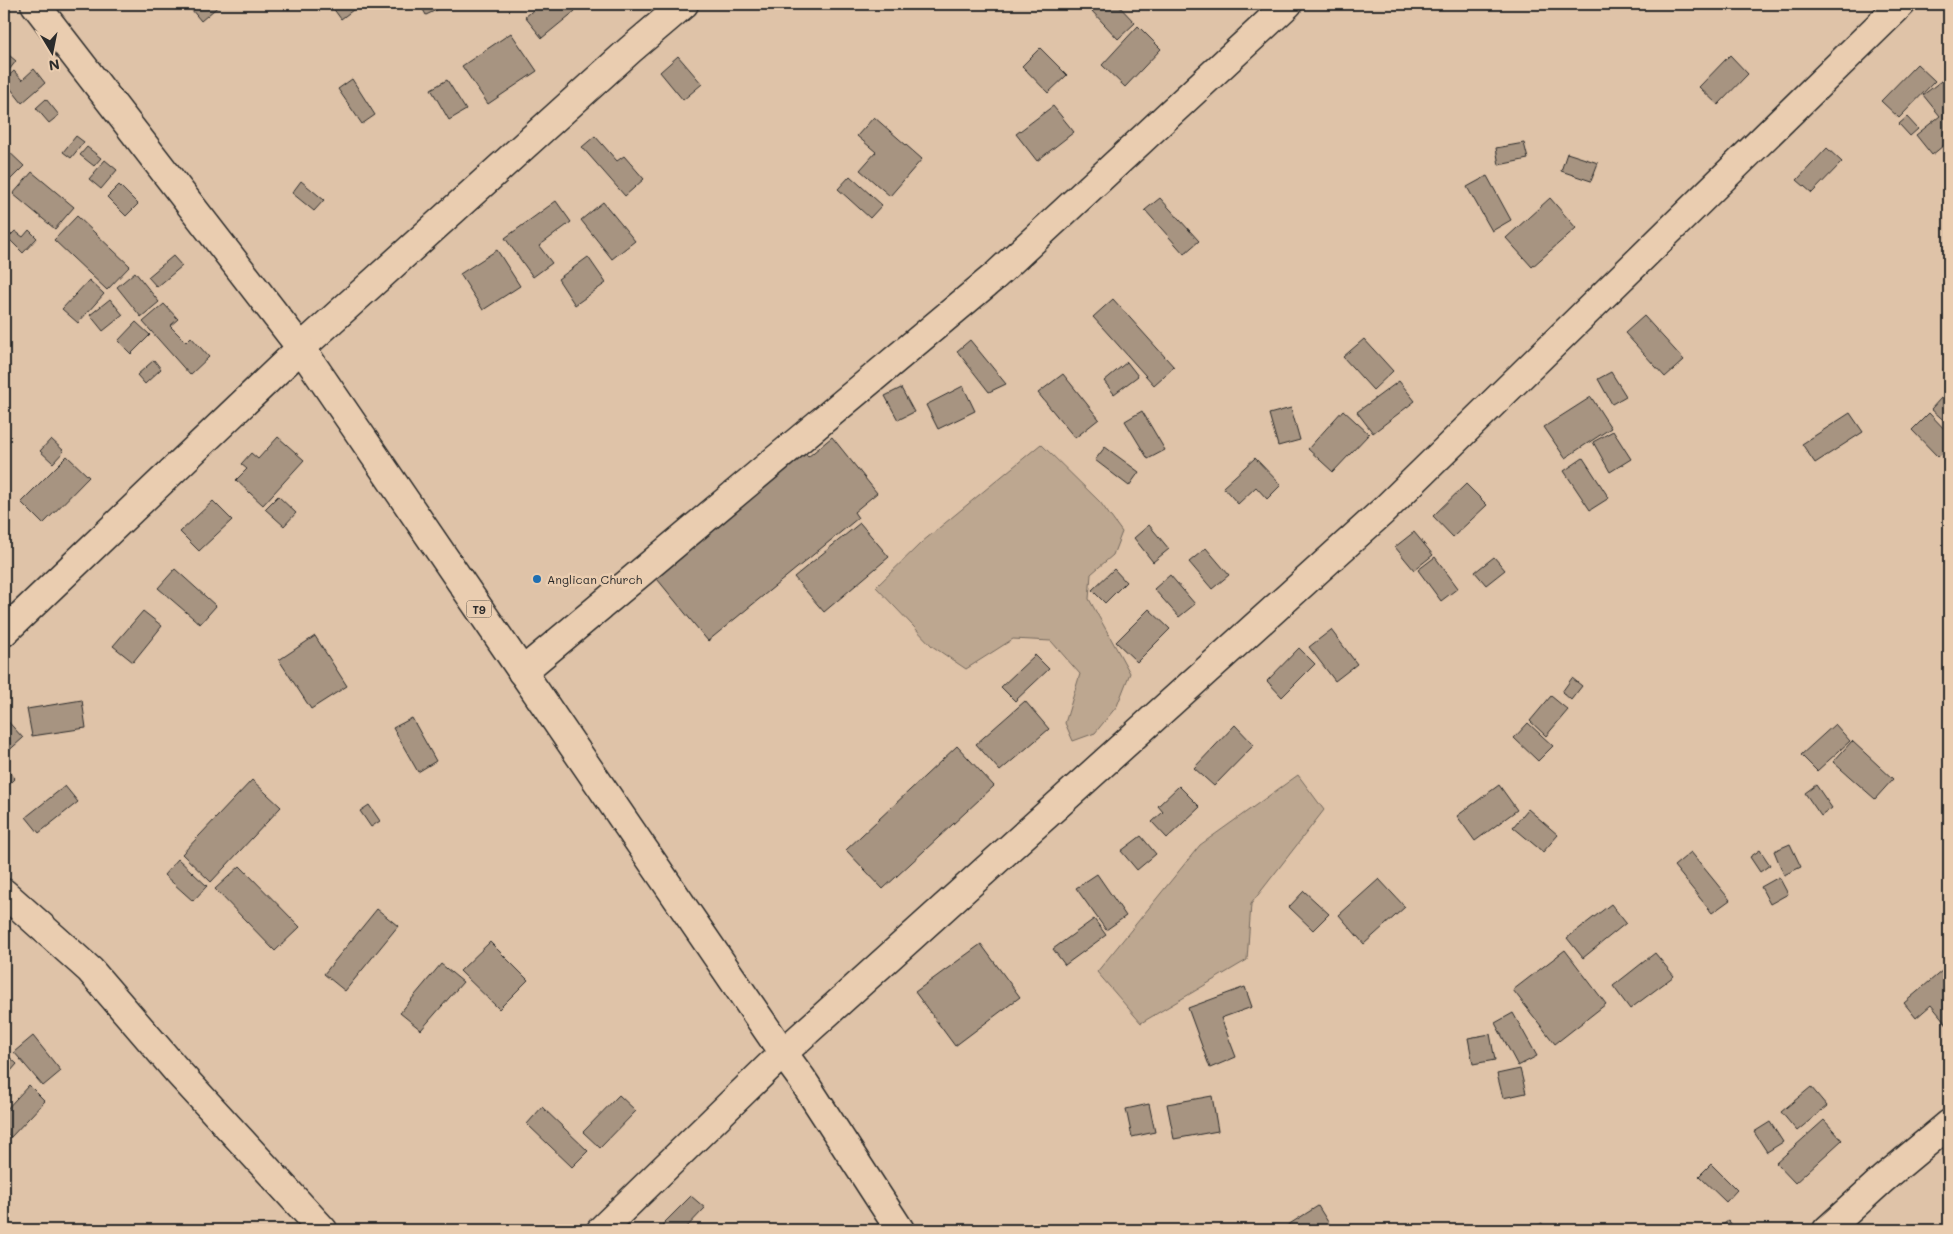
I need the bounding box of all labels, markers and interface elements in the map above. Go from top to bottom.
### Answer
north arrow [28,28,78,78]
text: N [47,55,61,76]
place label: Anglican Church [547,571,643,587]
marker: Anglican Church [531,573,543,585]
road number: T9 [466,600,492,618]

